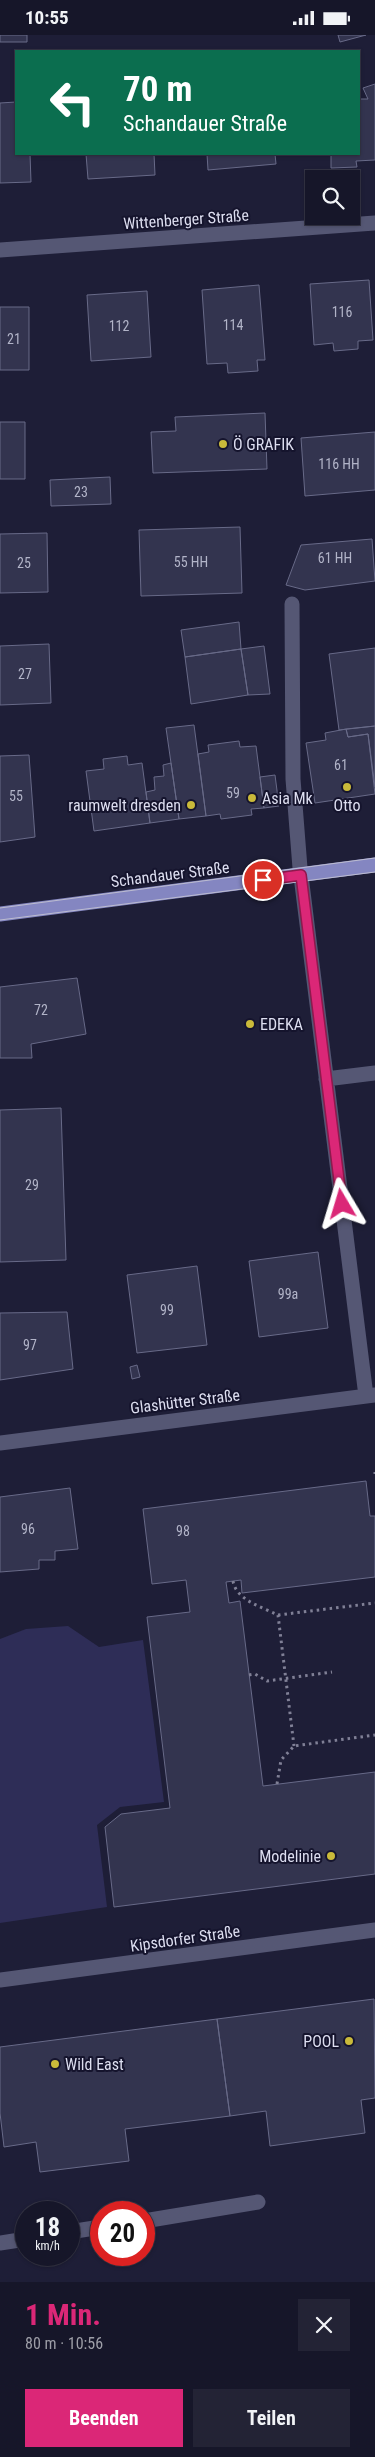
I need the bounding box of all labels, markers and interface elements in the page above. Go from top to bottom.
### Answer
text: 10:55 [25,6,69,29]
text: 70 m [123,69,192,110]
icon: left [40,70,105,135]
text: Schandauer Straße [123,111,287,136]
map controls [305,170,360,225]
button: search [305,170,360,225]
street label: Wittenberger Straße [123,206,249,233]
house number: 116 [332,304,352,320]
house number: 114 [223,317,243,333]
house number: 112 [109,318,129,334]
house number: 21 [7,331,21,347]
place label: Ö GRAFIK [233,435,294,454]
marker: Ö GRAFIK [217,438,229,450]
house number: 116 HH [318,456,360,472]
house number: 23 [74,484,88,500]
house number: 61 HH [318,550,352,566]
house number: 55 HH [174,554,208,570]
house number: 25 [17,555,31,571]
house number: 27 [18,666,32,682]
house number: 61 [334,757,348,773]
marker: Otto [341,781,353,793]
house number: 59 [226,785,240,801]
house number: 55 [9,788,23,804]
place label: Asia Mk [262,789,314,808]
marker: Asia Mk [246,792,258,804]
place label: raumwelt dresden [68,796,181,815]
place label: Otto [334,796,360,815]
marker: raumwelt dresden [185,799,197,811]
street label: Schandauer Straße [110,858,230,891]
pin [242,859,284,901]
icon: arrive [249,866,277,894]
house number: 72 [34,1002,48,1018]
place label: EDEKA [260,1015,303,1034]
marker: EDEKA [244,1018,256,1030]
house number: 29 [25,1177,39,1193]
position arrow [315,1177,367,1229]
house number: 99a [278,1286,298,1302]
house number: 99 [160,1302,174,1318]
house number: 97 [23,1337,37,1353]
street label: Glashütter Straße [129,1385,241,1418]
house number: 96 [21,1521,35,1537]
house number: 98 [176,1523,190,1539]
place label: Modelinie [259,1847,321,1866]
marker: Modelinie [325,1850,337,1862]
street label: Kipsdorfer Straße [129,1921,241,1956]
place label: POOL [303,2032,339,2051]
marker: POOL [343,2035,355,2047]
place label: Wild East [65,2055,124,2074]
marker: Wild East [49,2058,61,2070]
speed limit sign: 20 [90,2201,155,2266]
text: 18 [35,2213,60,2242]
text: km/h [35,2239,60,2253]
text: 1 Min. [25,2297,101,2332]
button: close [298,2299,350,2351]
text: 80 m · 10:56 [25,2334,103,2353]
button: Beenden [25,2389,183,2447]
button: Teilen [193,2389,350,2447]

